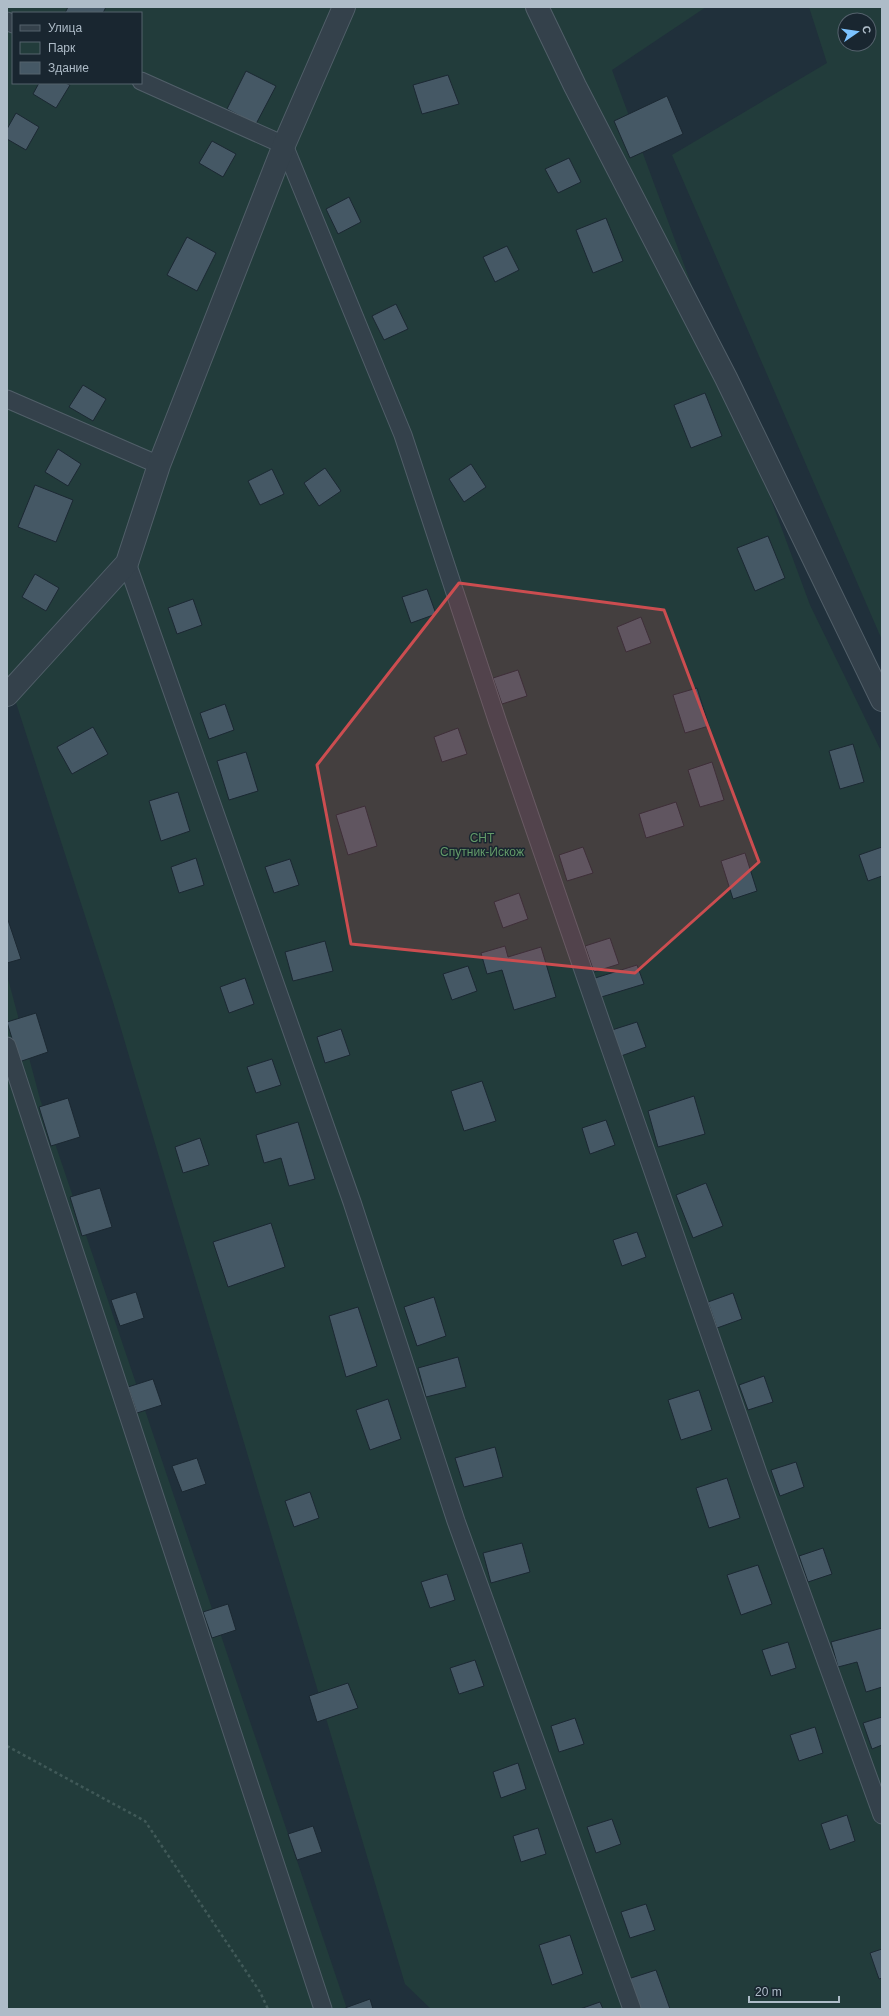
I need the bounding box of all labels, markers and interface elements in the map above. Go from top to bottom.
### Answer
legend [12,12,142,84]
north arrow [837,12,877,52]
text: Улица [48,21,82,35]
text: С [860,25,873,35]
text: Парк [48,41,76,55]
text: Здание [48,61,89,75]
park label: СНТ Спутник-Искож [440,831,524,859]
scale bar [749,1978,839,2004]
text: 20 m [755,1985,782,1999]

